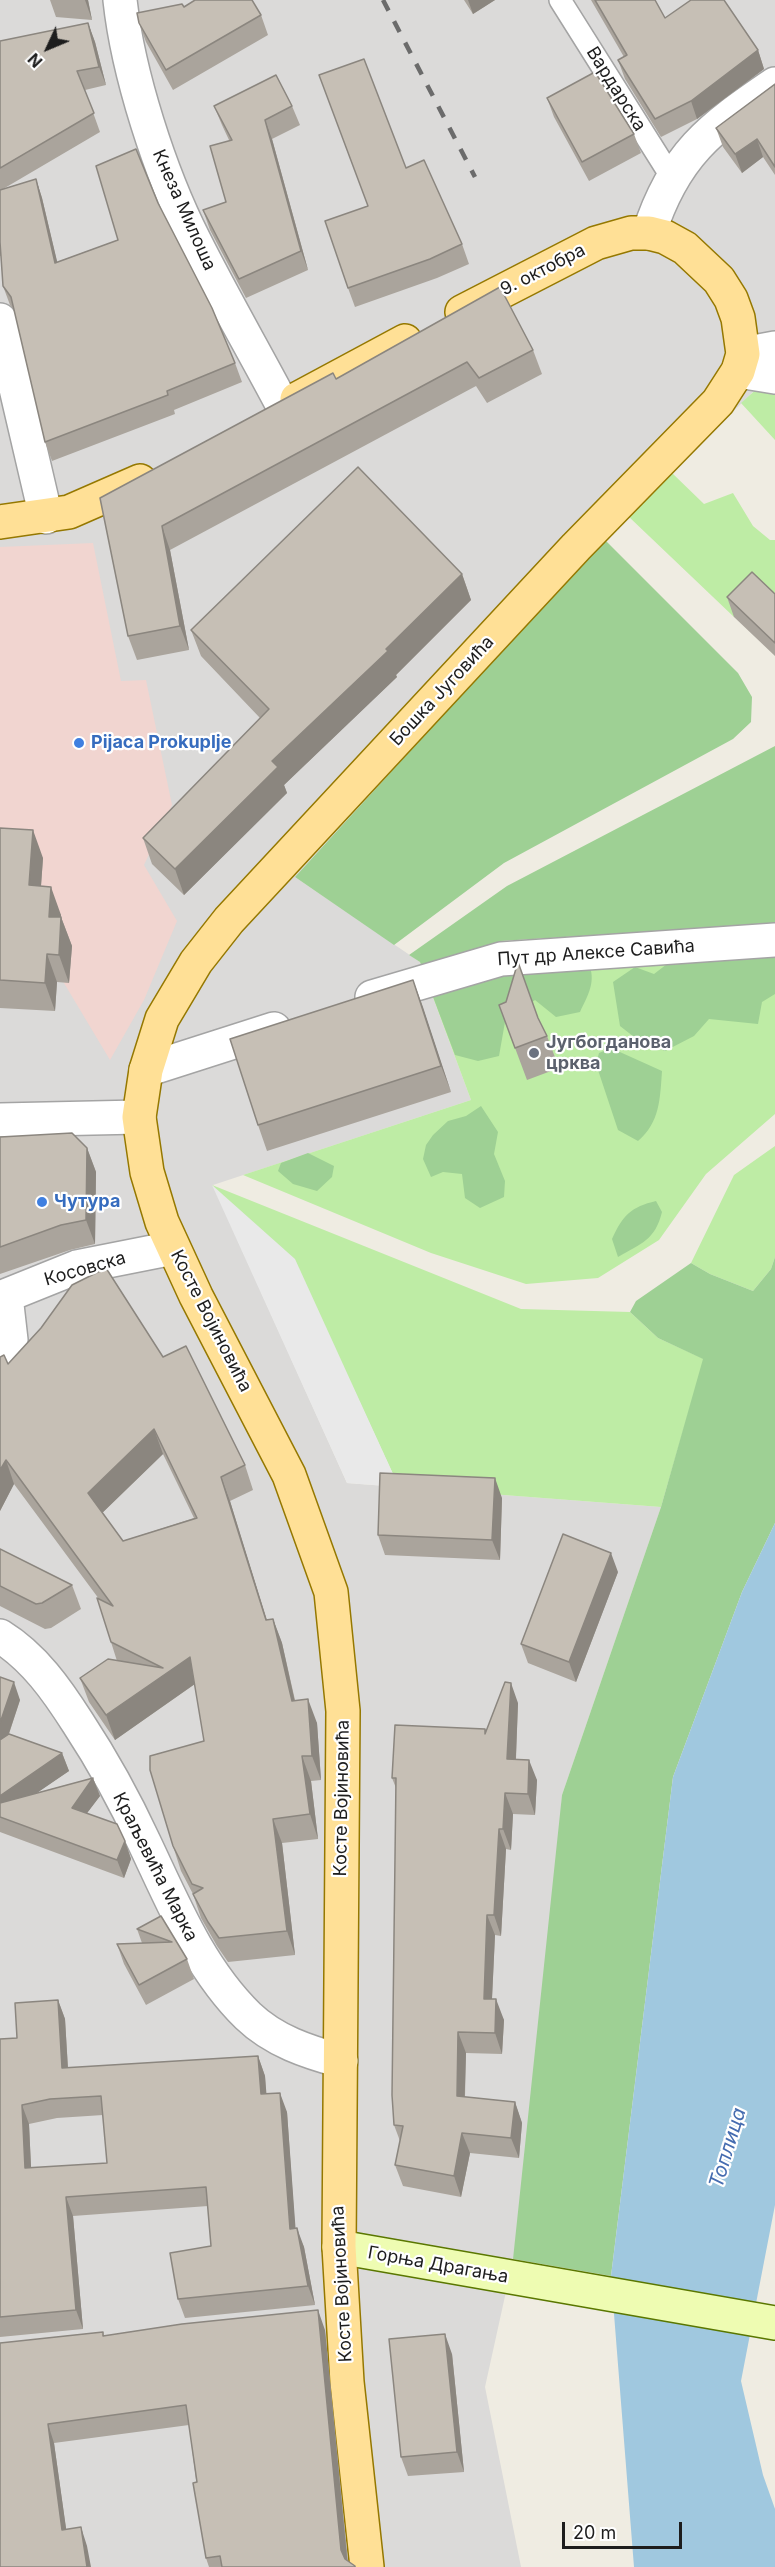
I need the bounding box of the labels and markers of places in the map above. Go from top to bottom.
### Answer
place label: Pijaca Prokuplje [91,732,231,754]
marker: Pijaca Prokuplje [72,736,86,750]
place label: Југбогданова црква [546,1032,671,1074]
marker: Југбогданова црква [527,1046,541,1060]
place label: Чутура [54,1191,120,1213]
marker: Чутура [35,1195,49,1209]

